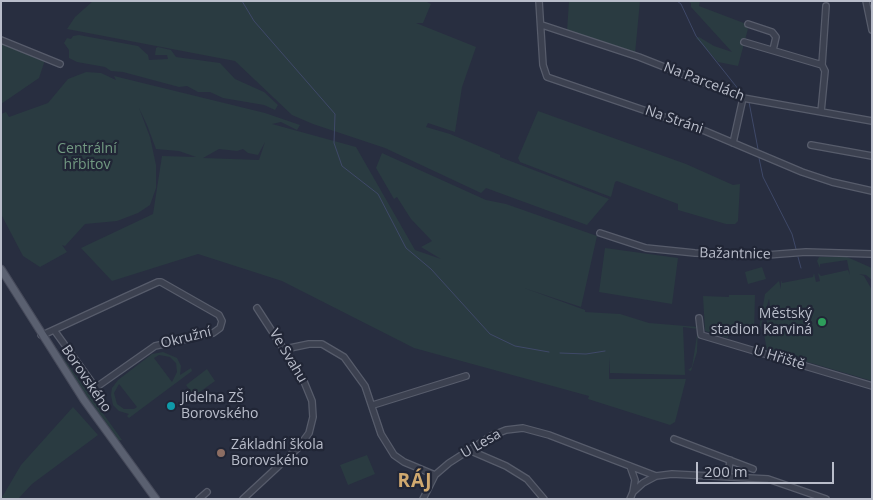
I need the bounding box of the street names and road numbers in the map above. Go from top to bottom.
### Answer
street label: Na Parcelách [661,59,747,105]
street label: Na Stráni [643,102,705,138]
street label: Bažantnice [699,245,771,263]
street label: Okružní [159,324,213,352]
street label: Ve Svahu [265,326,311,386]
street label: Borovského [57,342,115,416]
street label: U Hřiště [751,342,807,374]
street label: U Lesa [458,426,504,462]

